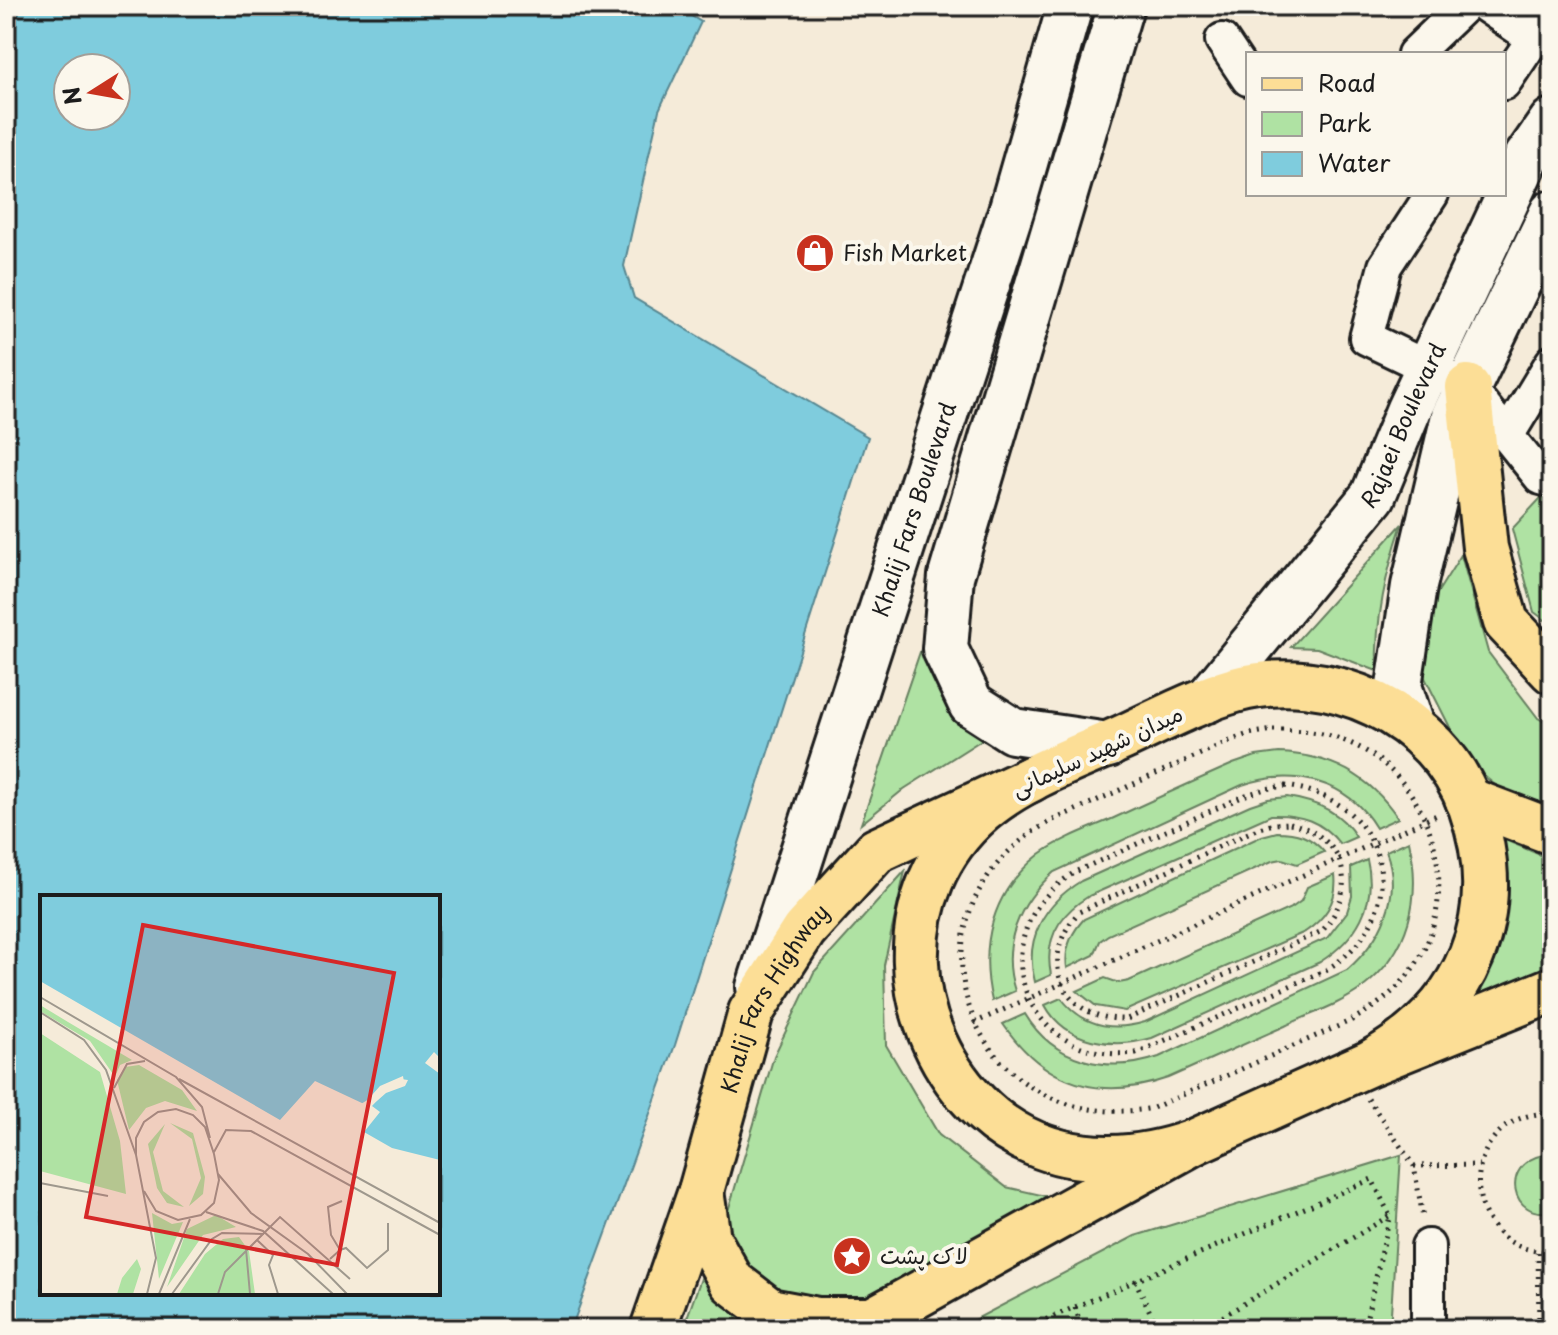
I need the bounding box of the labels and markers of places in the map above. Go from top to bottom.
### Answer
shop icon: Fish Market [794,232,836,274]
place label: Fish Market [843,235,967,268]
place icon: لاک پشت [831,1235,873,1277]
place label: لاک پشت [880,1238,968,1271]

